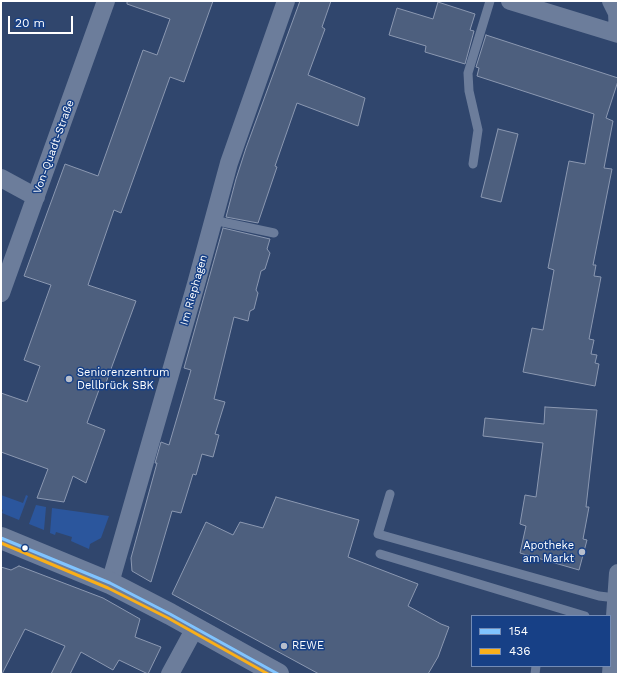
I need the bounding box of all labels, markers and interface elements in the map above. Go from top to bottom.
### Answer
scale bar [10,8,75,34]
text: 20 m [15,16,45,30]
street label: Von-Quadt-Straße [31,98,77,196]
street label: Im Riephagen [178,253,210,327]
place label: Seniorenzentrum Dellbrück SBK [77,366,169,392]
marker: Seniorenzentrum Dellbrück SBK [64,374,74,384]
place label: Apotheke am Markt [523,539,574,565]
unlabelled marker [20,543,30,553]
marker: Apotheke am Markt [577,547,587,557]
legend [471,615,611,667]
text: 154 [509,624,528,638]
place label: REWE [292,639,324,653]
marker: REWE [279,641,289,651]
text: 436 [509,644,531,658]

